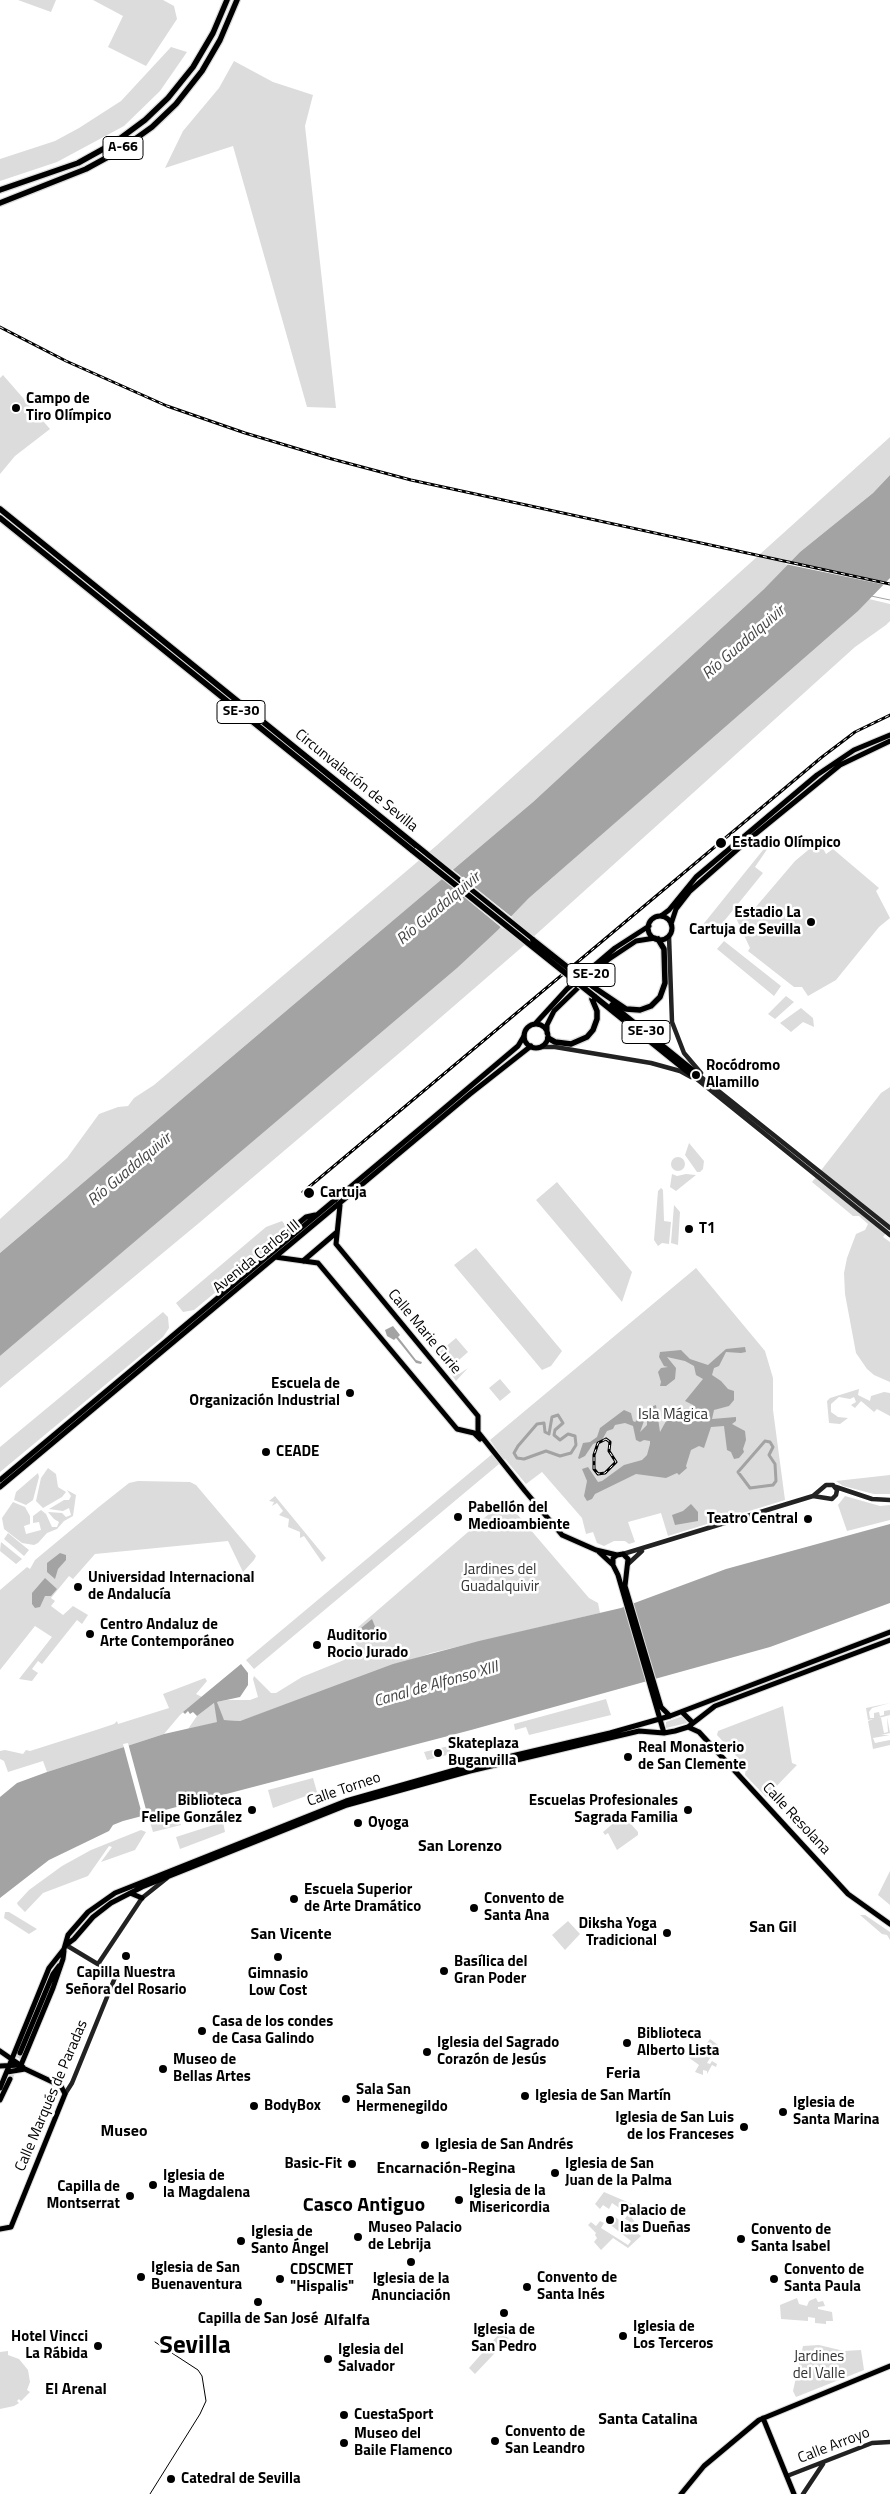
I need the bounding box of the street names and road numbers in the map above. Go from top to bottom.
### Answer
road number: A-66 [103,136,143,160]
road number: SE-30 [217,700,265,724]
street label: Circunvalación de Sevilla [291,726,421,836]
road number: SE-20 [567,964,615,986]
road number: SE-30 [622,1020,670,1044]
street label: Avenida Carlos III [210,1216,304,1298]
street label: Calle Marie Curie [383,1286,465,1378]
street label: Calle Torneo [305,1769,383,1811]
street label: Calle Resolana [758,1779,834,1859]
street label: Calle Marqués de Paradas [12,2018,92,2174]
street label: Calle Arroyo [796,2424,872,2468]

